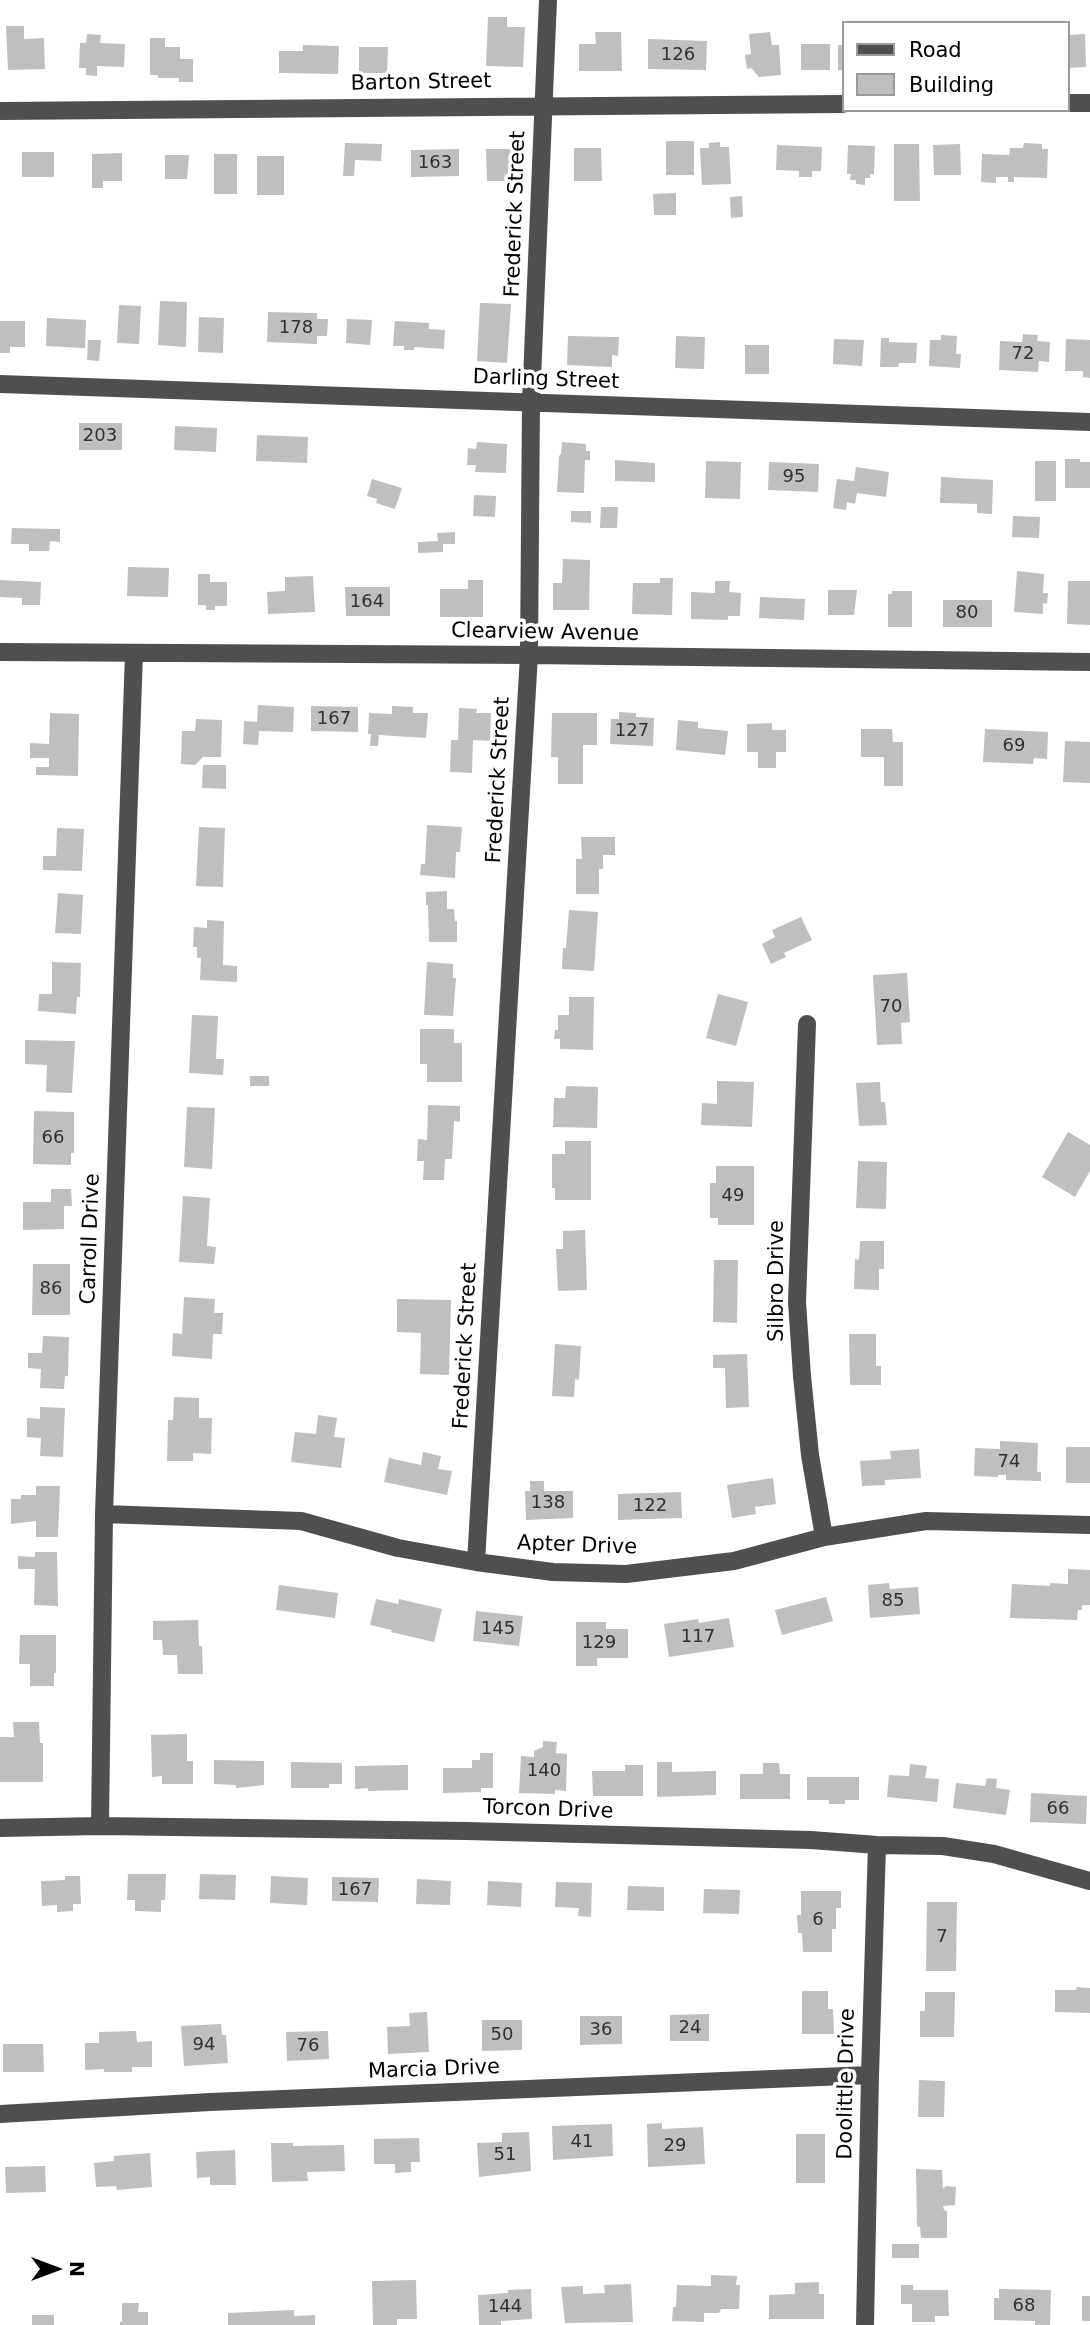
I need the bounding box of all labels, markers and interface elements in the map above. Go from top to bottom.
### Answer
legend [842,21,1069,112]
text: Road [909,38,962,62]
house number: 126 [661,44,695,66]
street label: Barton Street [350,69,492,97]
text: Building [909,73,994,97]
street label: Frederick Street [501,130,531,298]
house number: 163 [418,152,452,174]
house number: 178 [279,317,313,339]
house number: 72 [1012,343,1034,365]
street label: Darling Street [472,365,620,395]
house number: 203 [83,425,117,447]
house number: 95 [783,466,805,488]
house number: 164 [350,591,384,613]
house number: 80 [956,602,978,624]
street label: Clearview Avenue [451,619,639,647]
street label: Frederick Street [482,696,516,864]
house number: 167 [317,708,351,730]
house number: 127 [615,720,649,742]
house number: 69 [1003,735,1025,757]
house number: 70 [880,996,902,1018]
house number: 66 [42,1127,64,1149]
street label: Carroll Drive [76,1173,106,1305]
house number: 49 [722,1185,744,1207]
street label: Silbro Drive [765,1220,791,1342]
street label: Frederick Street [449,1262,483,1430]
house number: 86 [40,1278,62,1300]
house number: 74 [998,1451,1020,1473]
house number: 138 [531,1492,565,1514]
house number: 122 [633,1495,667,1517]
street label: Apter Drive [517,1531,637,1561]
house number: 85 [882,1590,904,1612]
house number: 145 [481,1618,515,1640]
house number: 117 [681,1626,715,1648]
house number: 129 [582,1632,616,1654]
house number: 140 [527,1760,561,1782]
street label: Torcon Drive [482,1795,614,1825]
house number: 66 [1047,1798,1069,1820]
house number: 167 [338,1879,372,1901]
house number: 6 [812,1909,824,1931]
house number: 7 [936,1926,948,1948]
street label: Doolittle Drive [833,2008,861,2160]
house number: 24 [679,2017,701,2039]
house number: 36 [590,2019,612,2041]
house number: 50 [491,2024,513,2046]
house number: 94 [193,2034,215,2056]
house number: 76 [297,2035,319,2057]
street label: Marcia Drive [368,2055,500,2085]
house number: 41 [571,2131,593,2153]
house number: 29 [664,2135,686,2157]
house number: 51 [494,2144,516,2166]
north arrow [21,2234,91,2304]
text: N [66,2261,88,2277]
house number: 68 [1013,2295,1035,2317]
house number: 144 [488,2296,522,2318]

